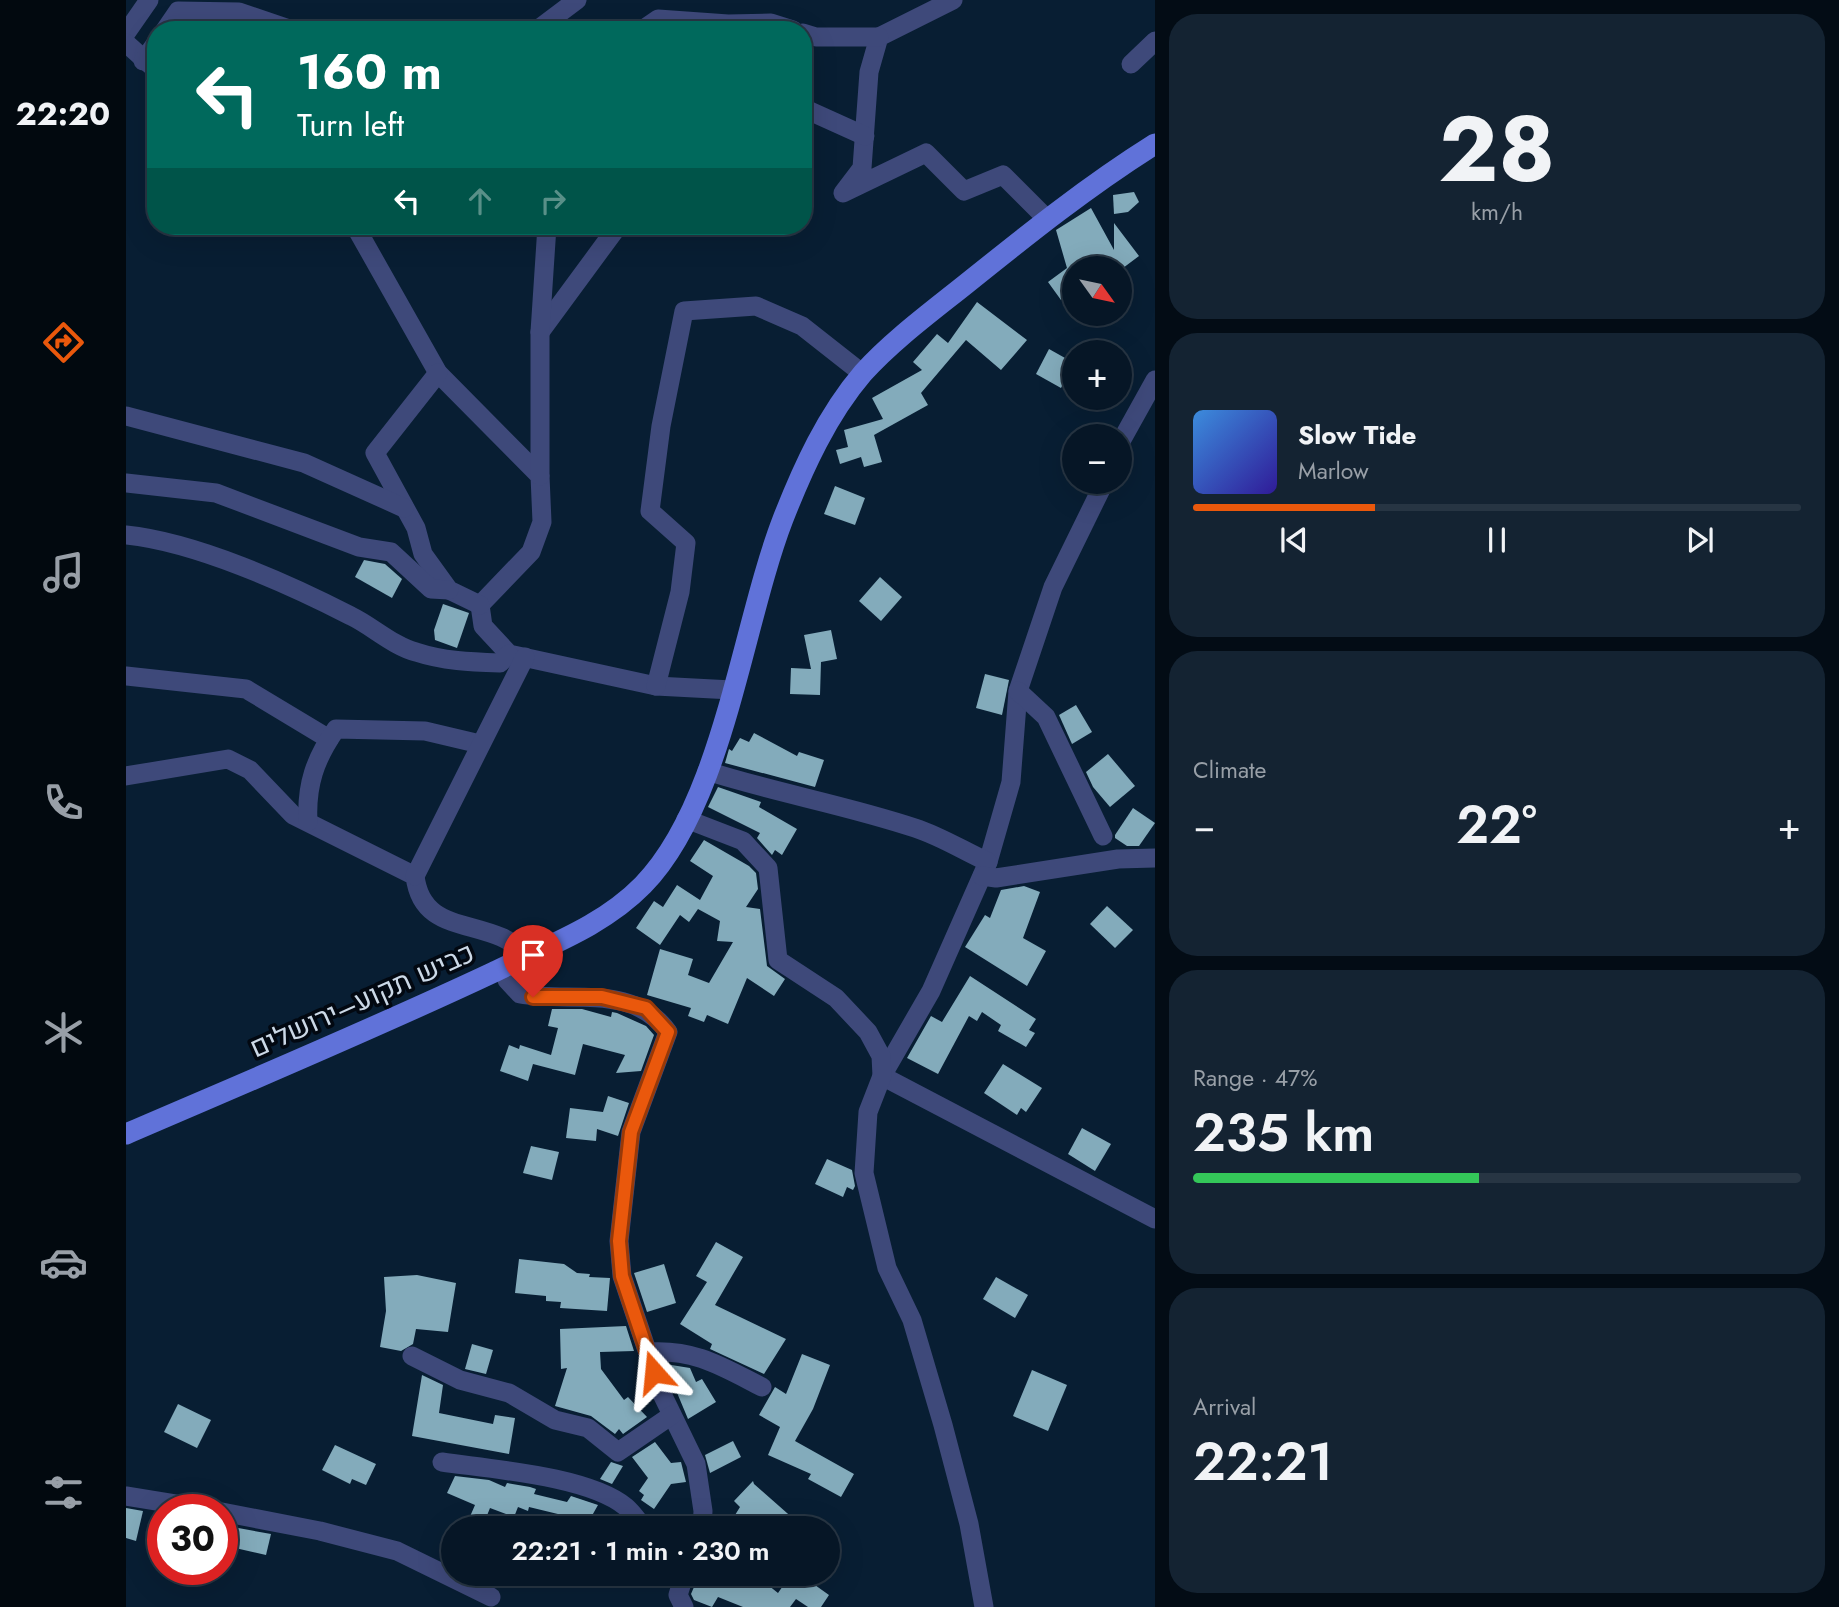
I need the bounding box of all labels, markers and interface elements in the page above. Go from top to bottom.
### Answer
text: 160 m [297,37,442,107]
icon: left [182,49,273,140]
text: 28 [1439,84,1555,215]
text: 22:20 [16,91,110,137]
text: Turn left [297,102,404,148]
icon: left [388,182,426,220]
icon: ahead [461,182,499,220]
icon: right [534,182,572,220]
text: km/h [1471,195,1523,229]
north arrow [1062,256,1132,326]
map controls [1062,256,1132,494]
icon: directions [39,318,88,367]
button: + [1062,340,1132,410]
text: Slow Tide [1298,416,1417,454]
button: − [1062,424,1132,494]
text: Marlow [1298,454,1369,488]
icon: previous [1275,521,1313,559]
icon: pause [1478,521,1516,559]
icon: next [1681,521,1719,559]
icon: music [39,548,88,597]
text: Climate [1193,753,1266,787]
icon: phone [39,778,88,827]
text: 22° [1456,787,1537,863]
text: − [1193,798,1215,853]
text: + [1778,798,1801,853]
pin [503,925,563,997]
street label: כביש תקוע–ירושלים [243,932,481,1068]
icon: arrive [514,936,552,974]
icon: climate [39,1008,88,1057]
text: Range · 47% [1193,1061,1317,1095]
text: 235 km [1193,1095,1374,1171]
icon: car [39,1238,88,1287]
position arrow [617,1335,691,1409]
text: Arrival [1193,1390,1256,1424]
text: 22:21 [1193,1424,1333,1500]
icon: filters [39,1468,88,1517]
speed limit sign: 30 [147,1494,238,1585]
text: 22:21 · 1 min · 230 m [511,1532,770,1570]

